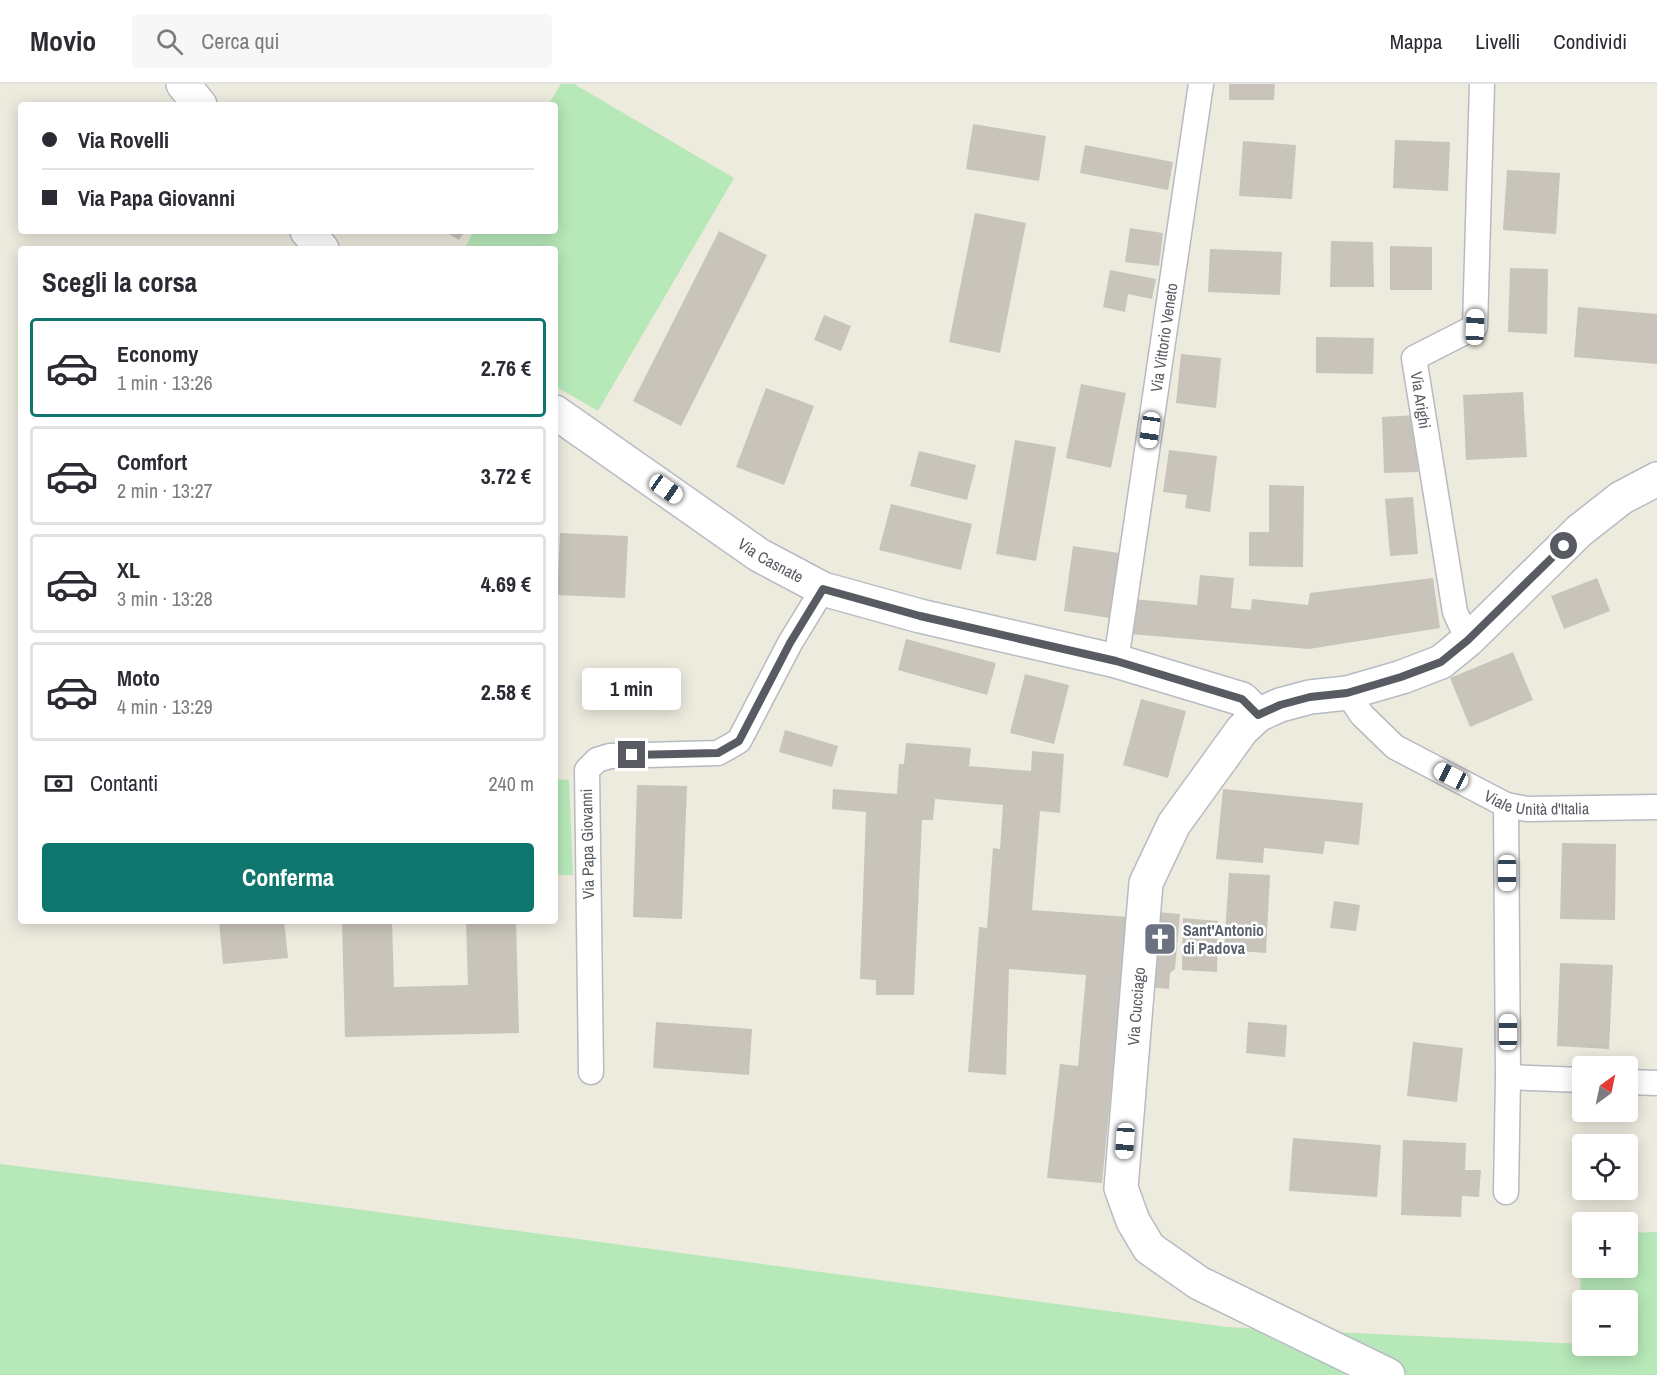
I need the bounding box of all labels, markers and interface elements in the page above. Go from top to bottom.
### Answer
search box [132,14,552,68]
text: Movio [30,22,96,60]
icon: search [153,25,186,58]
text: Cerca qui [201,26,280,56]
text: Mappa [1390,27,1442,56]
text: Livelli [1475,27,1520,56]
text: Condividi [1553,27,1627,56]
text: Via Rovelli [78,125,169,155]
text: Via Papa Giovanni [78,183,235,213]
text: Scegli la corsa [42,264,197,300]
street label: Via Vittorio Veneto [1145,282,1183,393]
car [1465,309,1485,345]
text: Economy [117,339,198,369]
icon: car [45,341,99,395]
text: 2.76 € [481,353,531,383]
text: 1 min · 13:26 [117,369,213,396]
street label: Via Arighi [1406,370,1436,430]
car [1139,411,1161,449]
text: Comfort [117,447,187,477]
icon: car [45,449,99,503]
text: 3.72 € [481,461,531,491]
car [646,471,686,507]
text: 2 min · 13:27 [117,477,213,504]
route start [1550,532,1577,559]
street label: Via Casnate [734,533,807,588]
text: XL [117,555,140,585]
icon: car [45,557,99,611]
text: 4.69 € [481,569,531,599]
text: 3 min · 13:28 [117,585,213,612]
text: Moto [117,663,160,693]
icon: car [45,665,99,719]
callout: 1 min [582,668,682,710]
text: 1 min [610,675,653,702]
text: 2.58 € [481,677,531,707]
text: 4 min · 13:29 [117,693,213,720]
route end [618,741,645,768]
car [1431,760,1471,792]
icon: cash [42,767,75,800]
text: Contanti [90,768,158,798]
text: 240 m [488,770,534,797]
street label: Viale Unità d'Italia [1480,785,1590,820]
street label: Via Papa Giovanni [575,788,599,900]
button: Conferma [42,843,534,912]
car [1498,855,1516,891]
place label: Sant'Antonio di Padova [1183,919,1264,959]
church icon: Sant'Antonio di Padova [1142,921,1178,957]
street label: Via Cucciago [1122,966,1150,1046]
car [1499,1014,1517,1050]
north arrow [1572,1056,1638,1122]
map controls [1572,1056,1638,1356]
car [1115,1122,1135,1160]
button: locate [1572,1134,1638,1200]
button: + [1572,1212,1638,1278]
button: − [1572,1290,1638,1356]

